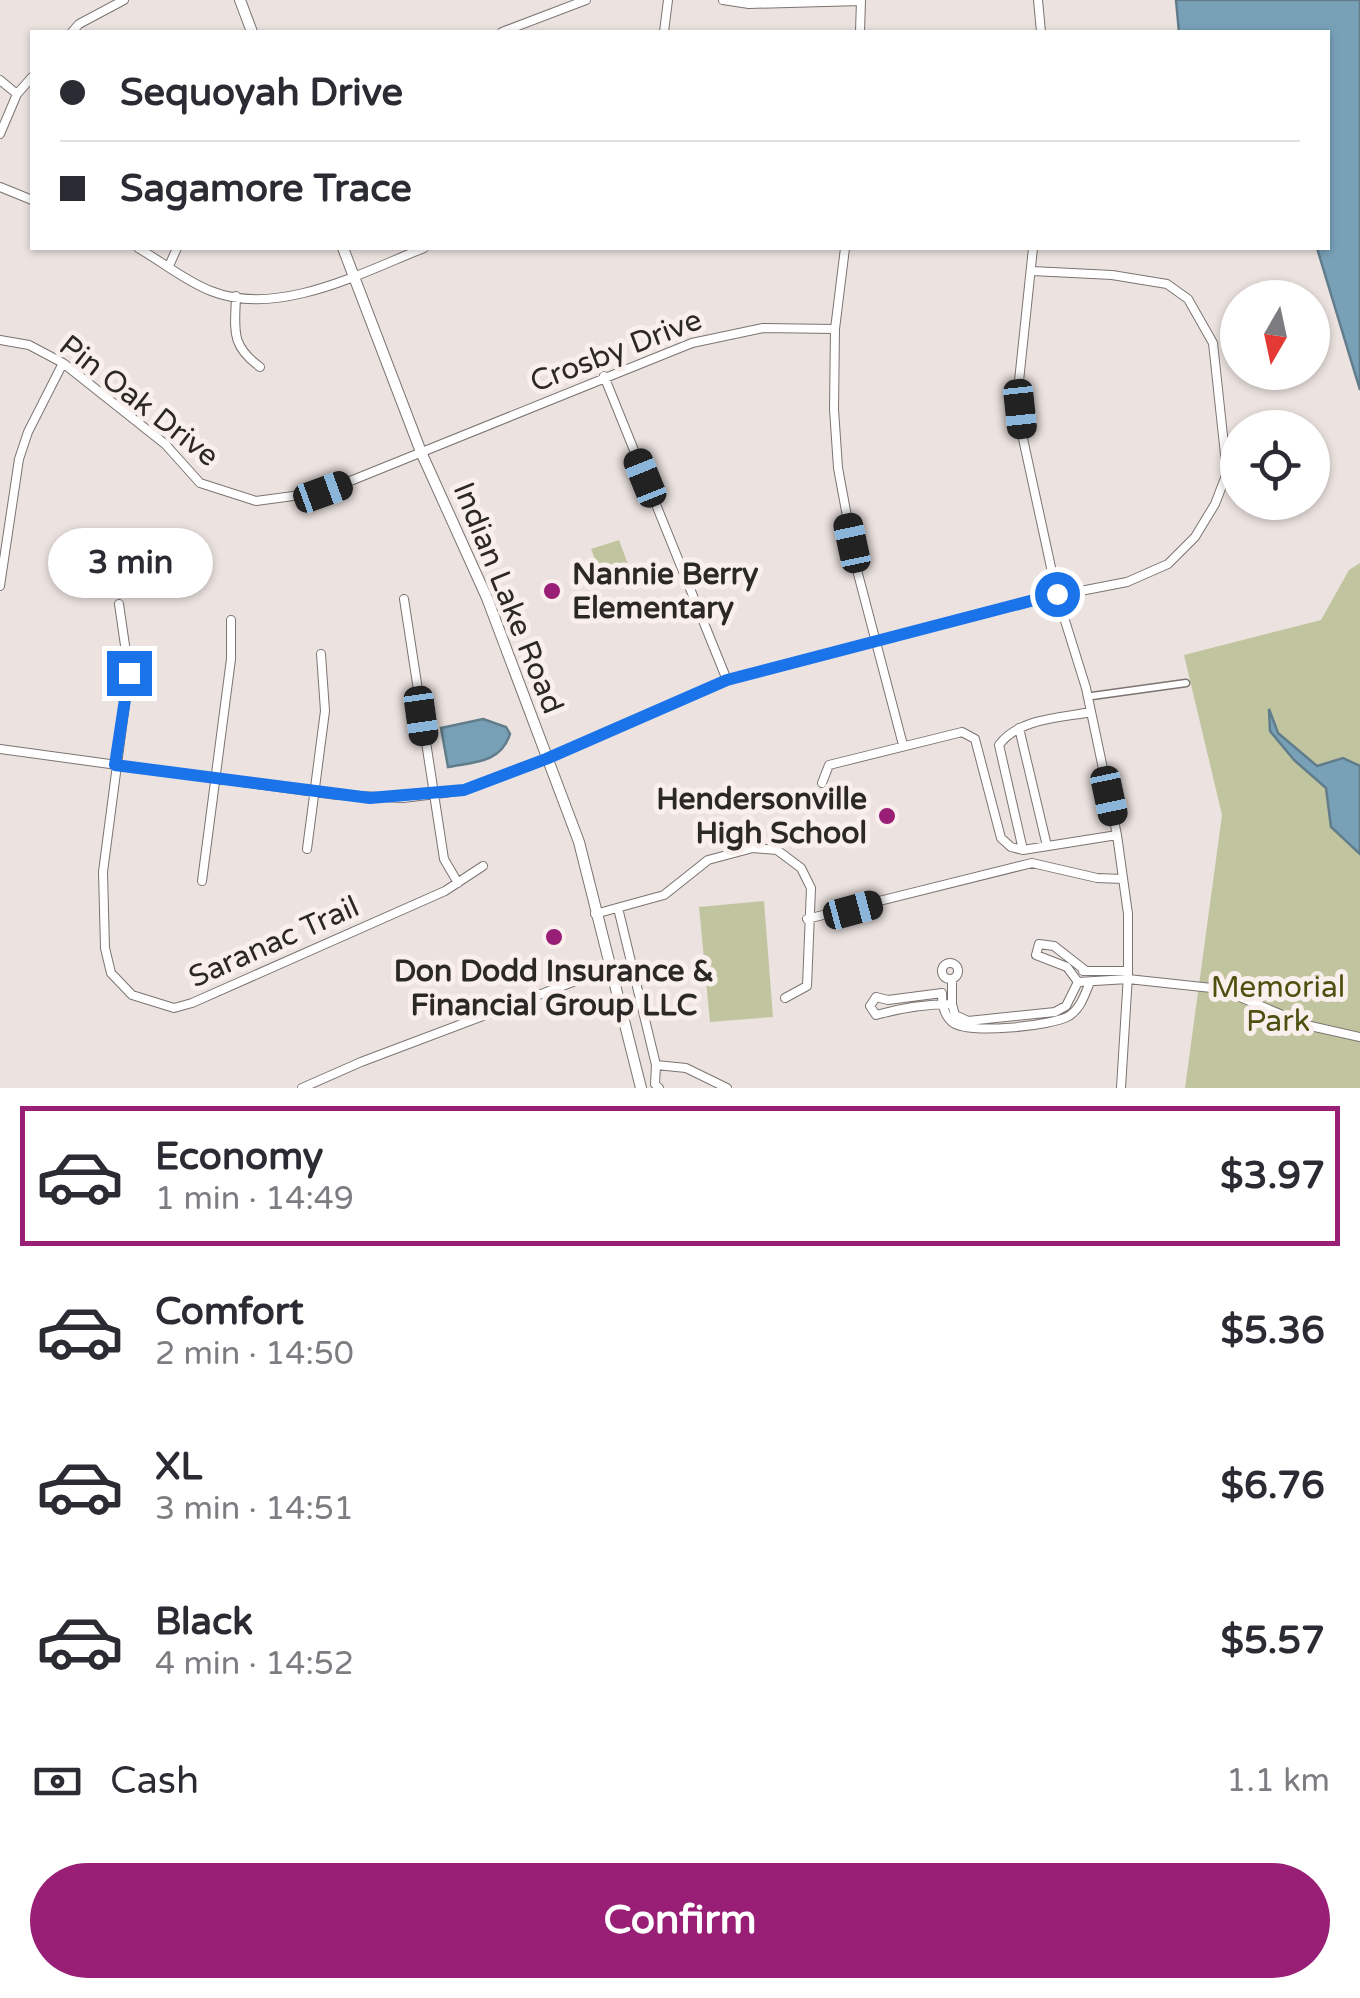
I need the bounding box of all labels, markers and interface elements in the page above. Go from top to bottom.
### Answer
text: Sequoyah Drive [120,70,403,116]
text: Sagamore Trace [120,166,412,212]
north arrow [1220,280,1330,390]
map controls [1220,280,1330,520]
street label: Crosby Drive [525,301,707,401]
street label: Pin Oak Drive [52,327,226,475]
car [1002,378,1038,440]
button: locate [1220,410,1330,520]
car [620,445,670,511]
car [290,468,356,516]
street label: Indian Lake Road [445,477,571,719]
car [831,511,873,575]
callout: 3 min [46,528,212,598]
text: 3 min [88,544,173,582]
place label: Nannie Berry Elementary [572,556,758,627]
route start [1035,572,1080,617]
marker: Nannie Berry Elementary [541,580,563,602]
route end [107,651,152,696]
car [402,684,440,748]
car [1088,764,1130,828]
place label: Hendersonville High School [656,781,867,852]
marker: Hendersonville High School [876,805,898,827]
street label: Saranac Trail [183,888,365,996]
car [820,888,886,932]
marker: Don Dodd Insurance & Financial Group LLC [543,926,565,948]
place label: Don Dodd Insurance & Financial Group LLC [394,953,714,1024]
park label: Memorial Park [1211,969,1345,1040]
icon: car [35,1131,125,1221]
text: Economy [155,1134,323,1180]
text: $3.97 [1220,1153,1325,1199]
text: 1 min · 14:49 [155,1180,354,1218]
icon: car [35,1286,125,1376]
text: Comfort [155,1289,304,1335]
text: $5.36 [1220,1308,1325,1354]
text: 2 min · 14:50 [155,1335,354,1373]
icon: car [35,1441,125,1531]
text: XL [155,1444,202,1490]
text: $6.76 [1220,1463,1325,1509]
text: 3 min · 14:51 [155,1490,354,1528]
icon: car [35,1596,125,1686]
text: Black [155,1599,253,1645]
text: $5.57 [1220,1618,1325,1664]
text: 4 min · 14:52 [155,1645,354,1683]
icon: cash [30,1754,85,1809]
text: Cash [110,1758,199,1804]
text: 1.1 km [1226,1762,1330,1800]
button: Confirm [30,1863,1330,1978]

